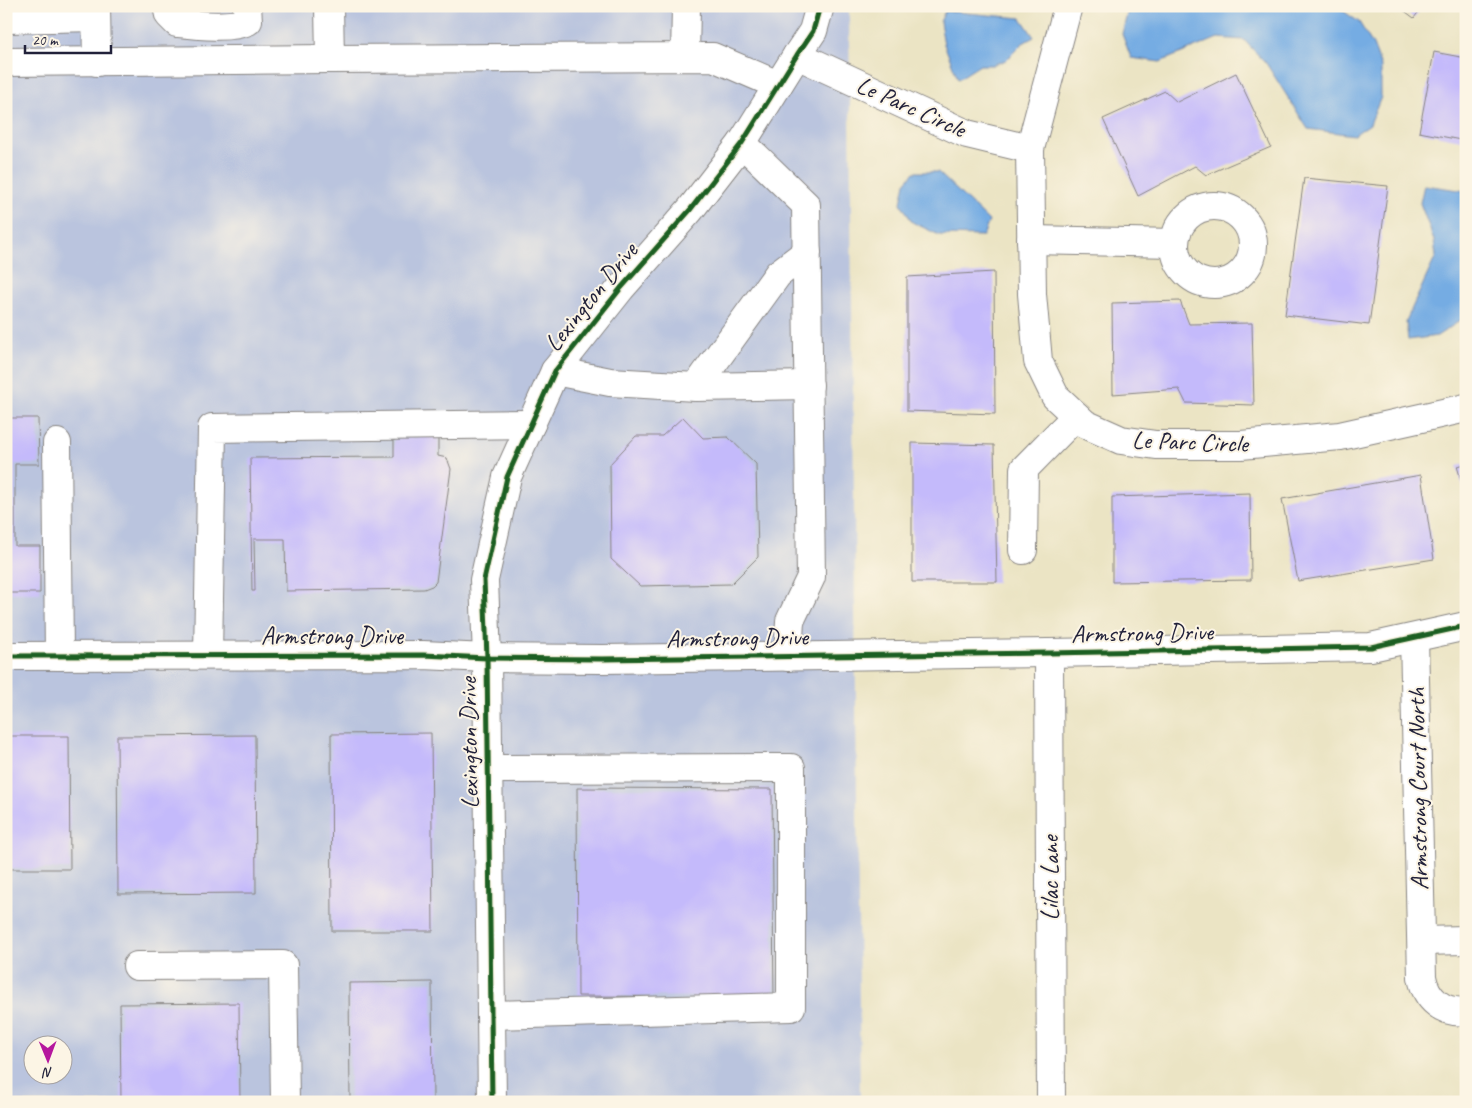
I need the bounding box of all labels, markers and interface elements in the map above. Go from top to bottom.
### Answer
scale bar [25,22,111,54]
text: 20 m [32,31,59,50]
street label: Le Parc Circle [852,69,972,146]
street label: Lexington Drive [537,234,646,358]
street label: Le Parc Circle [1132,424,1250,460]
street label: Armstrong Drive [1071,616,1215,650]
street label: Armstrong Drive [261,620,405,652]
street label: Armstrong Drive [666,621,810,655]
street label: Lexington Drive [452,675,486,809]
street label: Armstrong Court North [1400,687,1436,890]
street label: Lilac Lane [1034,834,1066,920]
north arrow [22,1036,72,1086]
text: N [41,1064,53,1081]

